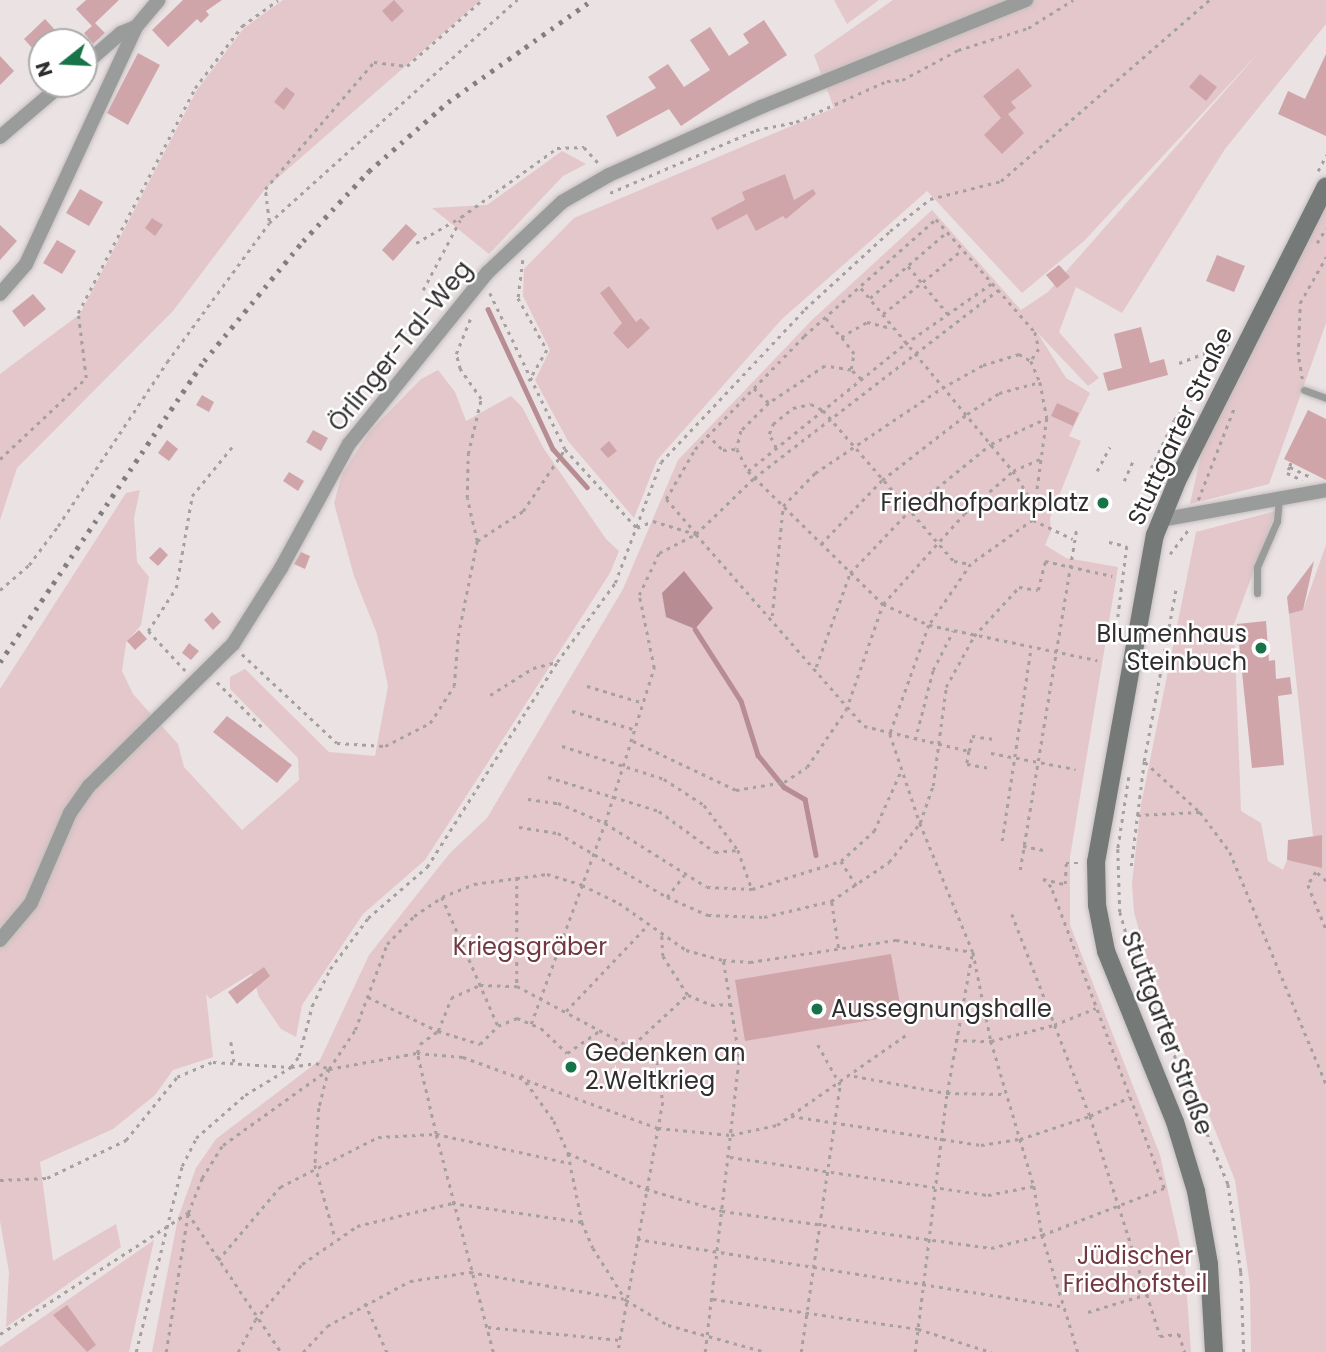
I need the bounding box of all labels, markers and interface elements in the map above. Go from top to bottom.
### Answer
north arrow [28,28,98,98]
text: N [29,58,60,80]
street label: Örlinger-Tal-Weg [322,255,478,437]
street label: Stuttgarter Straße [1121,322,1239,530]
place label: Friedhofparkplatz [881,489,1089,517]
marker: Friedhofparkplatz [1095,495,1111,511]
place label: Blumenhaus Steinbuch [1097,620,1247,676]
marker: Blumenhaus Steinbuch [1253,640,1269,656]
street label: Stuttgarter Straße [1115,927,1219,1139]
park label: Kriegsgräber [453,933,607,961]
place label: Aussegnungshalle [831,995,1052,1023]
marker: Aussegnungshalle [809,1001,825,1017]
place label: Gedenken an 2.Weltkrieg [585,1039,746,1095]
marker: Gedenken an 2.Weltkrieg [563,1059,579,1075]
park label: Jüdischer Friedhofsteil [1063,1242,1207,1298]

